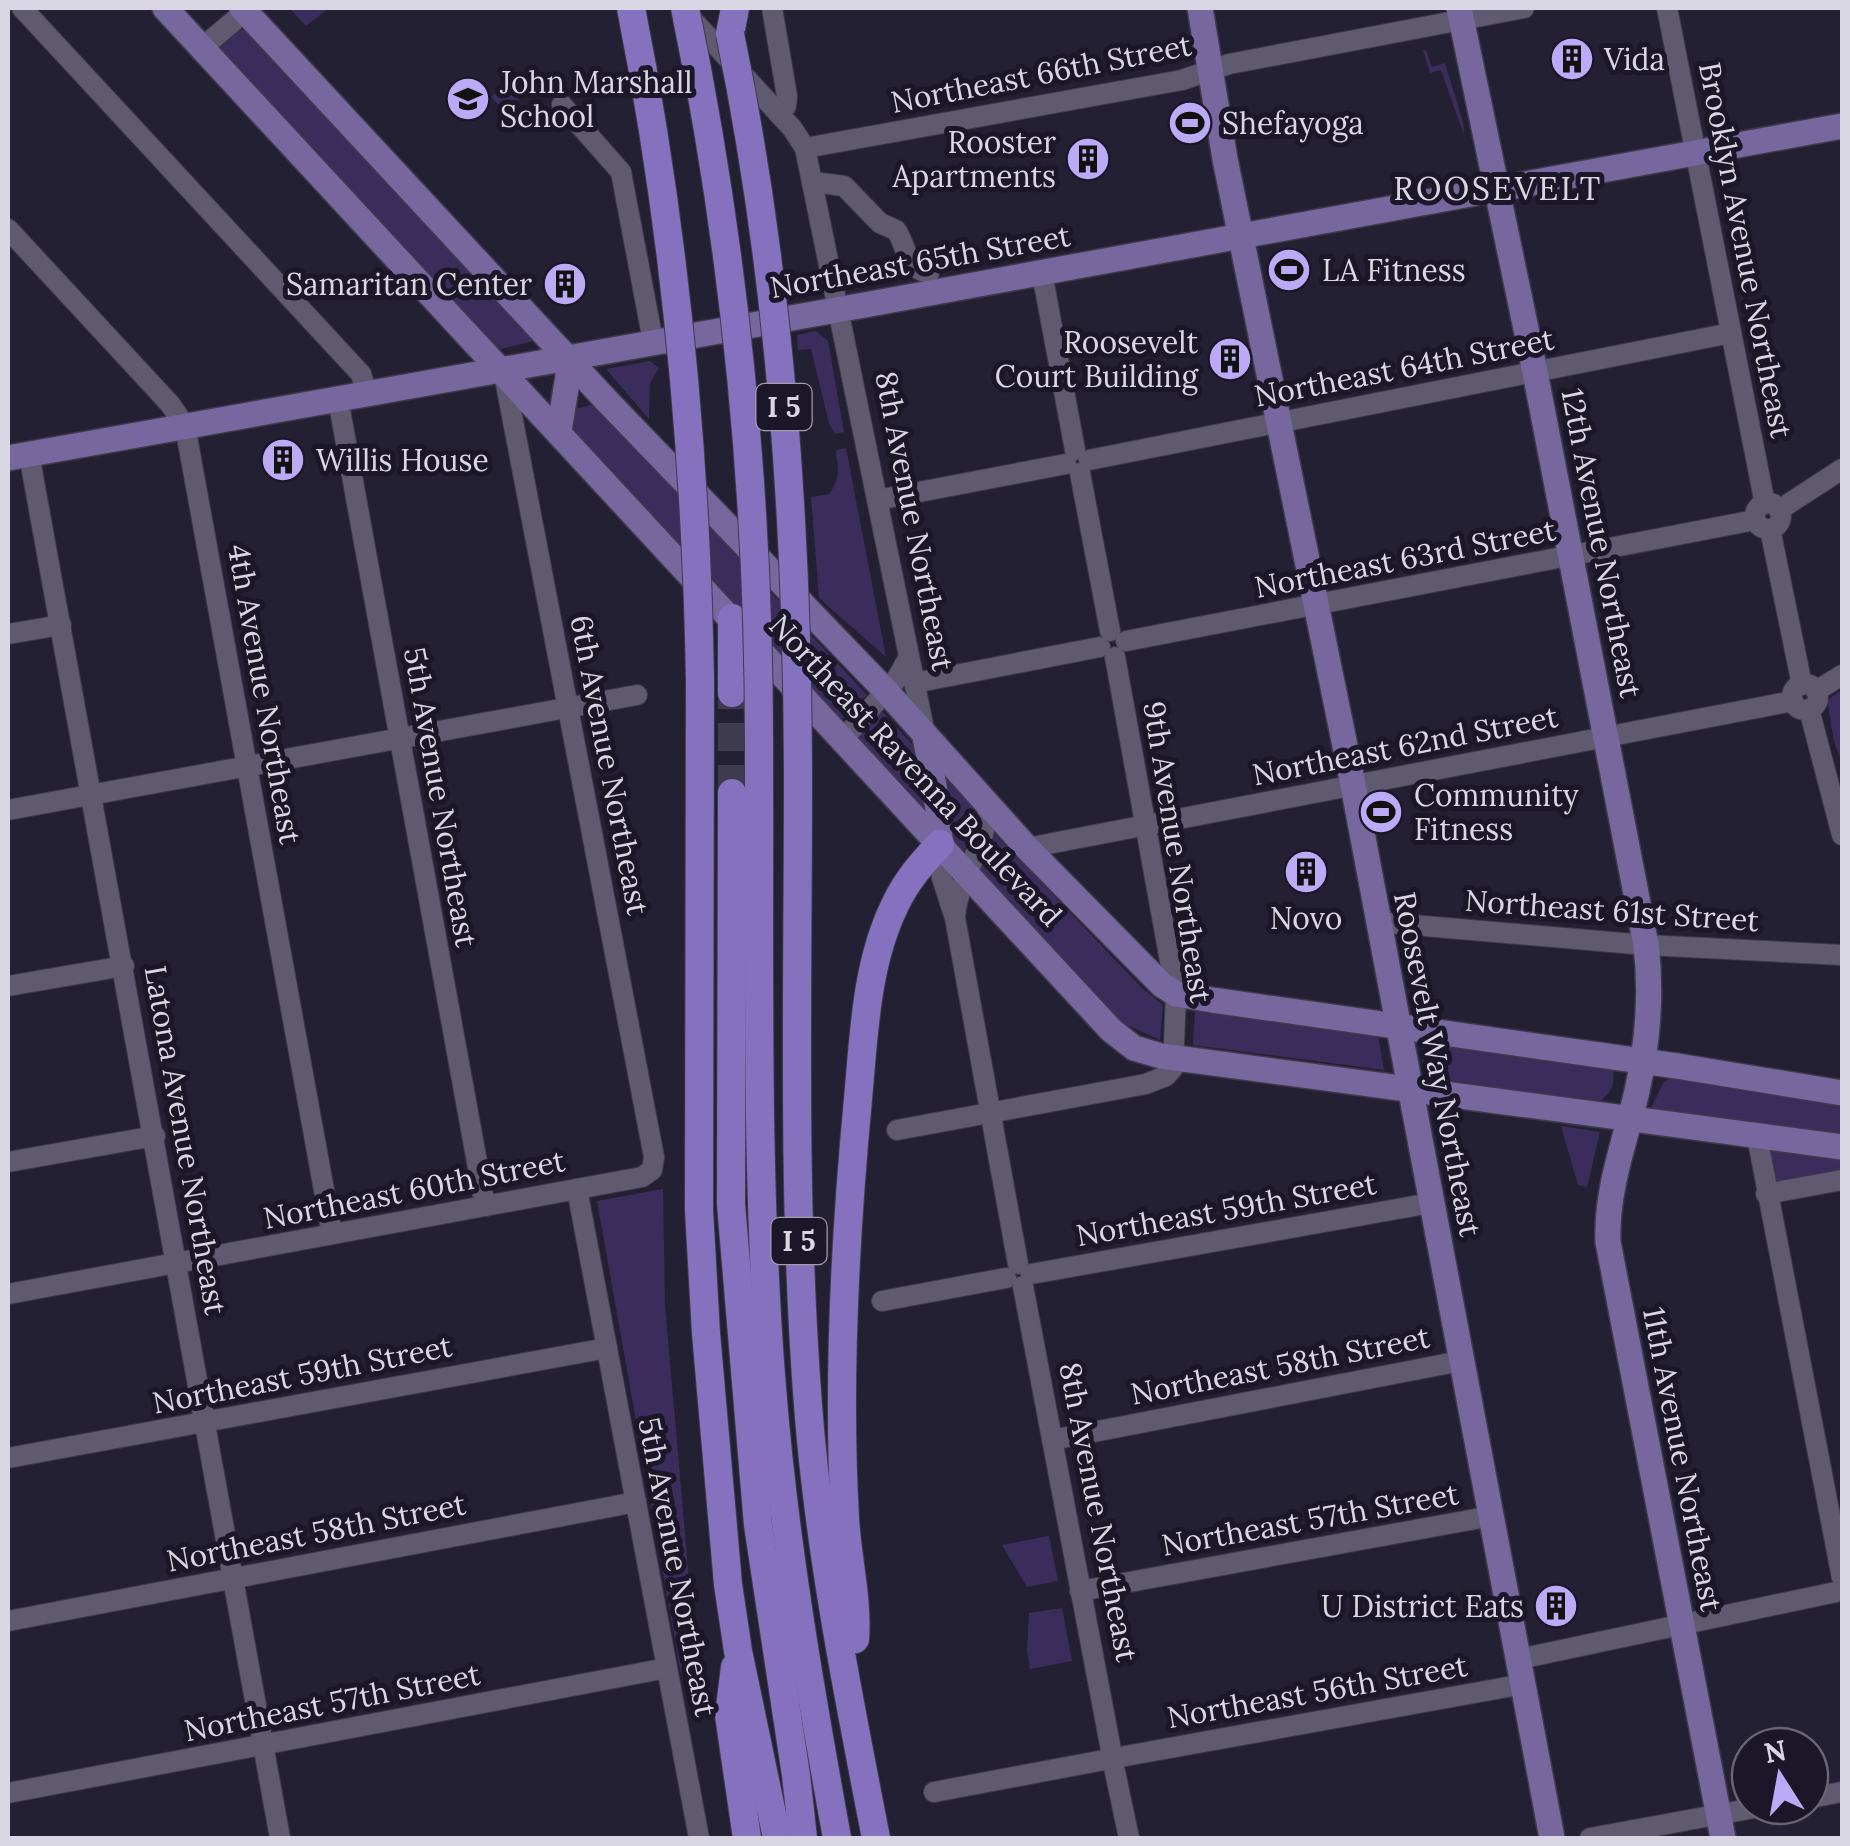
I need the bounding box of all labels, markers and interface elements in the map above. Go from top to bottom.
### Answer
street label: Northeast 66th Street [888,25,1195,121]
building icon: Vida [1549,36,1595,82]
place label: Vida [1603,40,1665,78]
street label: Brooklyn Avenue Northeast [1690,59,1801,442]
place label: John Marshall School [499,63,692,135]
school or university icon: John Marshall School [445,76,491,122]
sports icon: Shefayoga [1167,100,1213,146]
place label: Shefayoga [1222,104,1364,143]
place label: Rooster Apartments [892,123,1056,195]
building icon: Rooster Apartments [1065,136,1111,182]
district label: ROOSEVELT [1393,168,1603,209]
street label: Northeast 65th Street [767,216,1073,306]
sports icon: LA Fitness [1266,247,1312,293]
place label: LA Fitness [1322,251,1466,289]
building icon: Samaritan Center [542,261,588,307]
place label: Samaritan Center [286,265,532,303]
street label: Northeast 64th Street [1251,319,1557,415]
place label: Roosevelt Court Building [995,323,1199,396]
building icon: Roosevelt Court Building [1207,336,1253,382]
street label: 8th Avenue Northeast [867,368,963,674]
road number: I 5 [756,384,812,430]
street label: 12th Avenue Northeast [1553,385,1651,701]
building icon: Willis House [260,437,306,483]
place label: Willis House [316,441,489,479]
street label: Northeast 63rd Street [1251,510,1559,606]
street label: 4th Avenue Northeast [220,541,310,847]
street label: Northeast Ravenna Boulevard [761,606,1071,934]
street label: 6th Avenue Northeast [562,612,658,919]
street label: 5th Avenue Northeast [396,644,486,950]
street label: Northeast 62nd Street [1249,697,1561,793]
street label: 9th Avenue Northeast [1135,699,1221,1006]
place label: Community Fitness [1414,776,1579,848]
sports icon: Community Fitness [1358,789,1404,835]
building icon: Novo [1283,849,1329,895]
street label: Northeast 61st Street [1464,881,1761,939]
street label: Roosevelt Way Northeast [1385,888,1490,1240]
place label: Novo [1270,899,1342,937]
street label: Latona Avenue Northeast [137,962,235,1318]
street label: Northeast 60th Street [260,1141,568,1237]
street label: Northeast 59th Street [1073,1164,1379,1254]
road number: I 5 [772,1218,826,1264]
street label: 11th Avenue Northeast [1635,1304,1731,1615]
street label: Northeast 58th Street [1127,1317,1433,1413]
street label: Northeast 59th Street [149,1326,455,1422]
street label: 8th Avenue Northeast [1051,1359,1147,1665]
street label: 5th Avenue Northeast [630,1414,726,1720]
street label: Northeast 57th Street [1159,1474,1462,1564]
street label: Northeast 58th Street [163,1484,469,1580]
building icon: U District Eats [1533,1583,1579,1629]
place label: U District Eats [1321,1587,1524,1625]
street label: Northeast 56th Street [1164,1646,1470,1736]
street label: Northeast 57th Street [181,1655,484,1749]
north arrow [1730,1726,1830,1826]
text: N [1761,1732,1789,1771]

